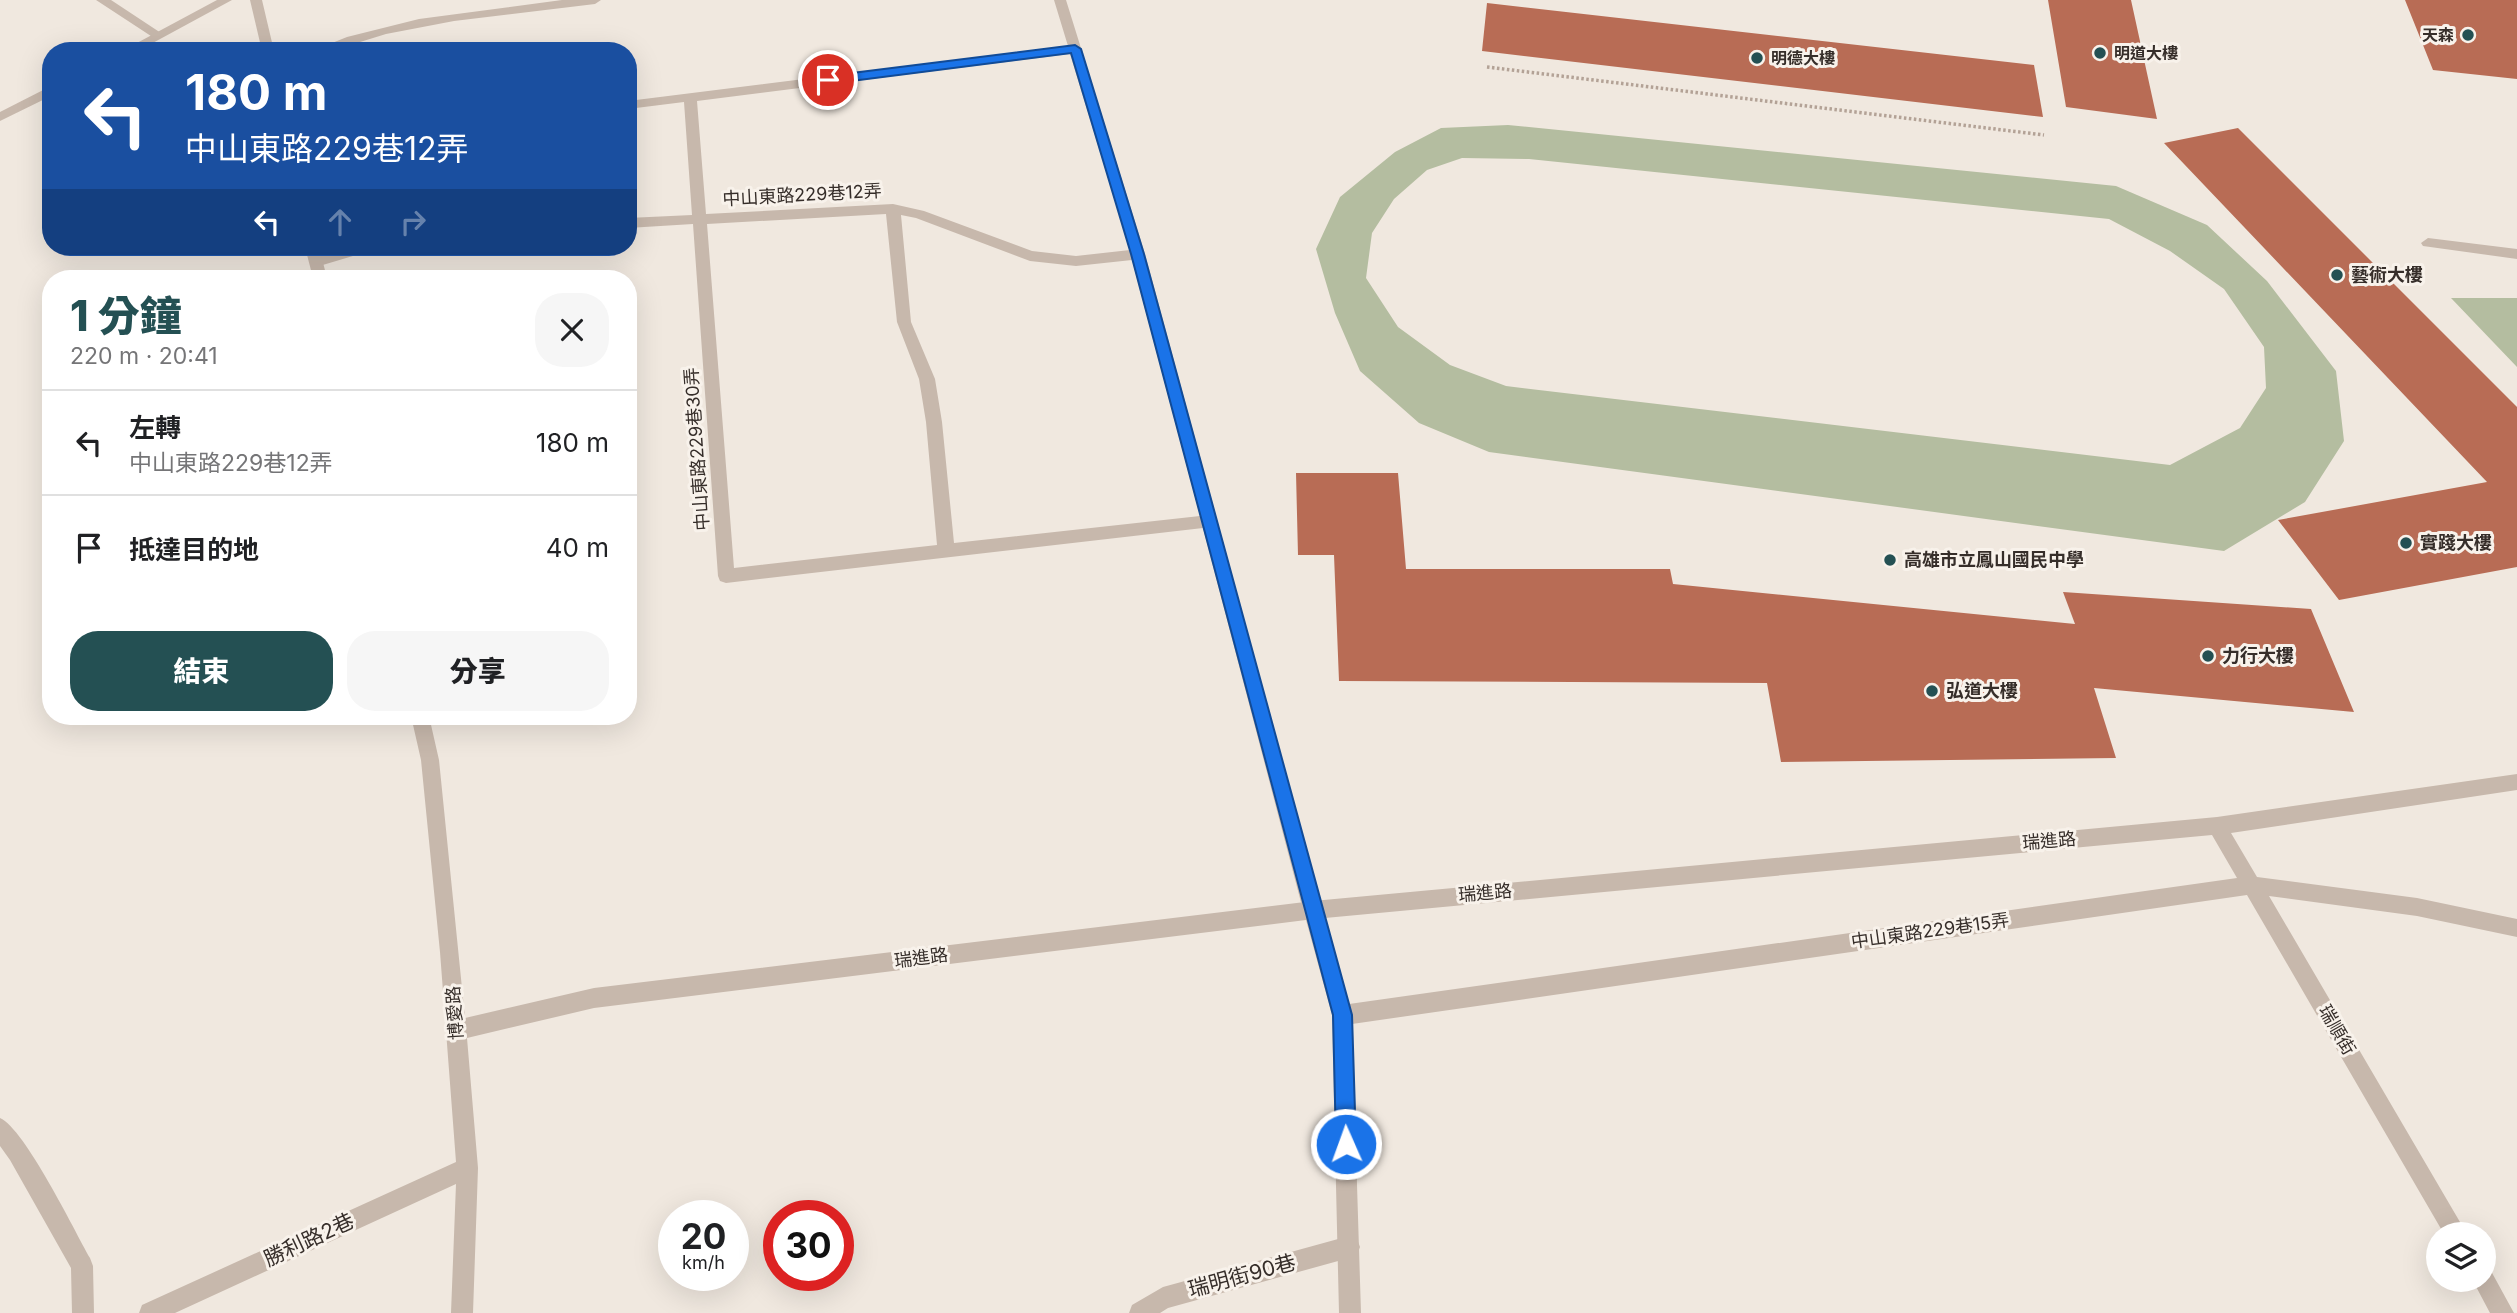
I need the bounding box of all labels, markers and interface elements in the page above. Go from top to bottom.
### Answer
place label: 天森 [2422,25,2454,45]
marker: 天森 [2460,27,2476,43]
place label: 明道大樓 [2114,43,2178,63]
marker: 明道大樓 [2092,45,2108,61]
place label: 明德大樓 [1771,48,1835,68]
pin [798,50,858,110]
marker: 明德大樓 [1749,50,1765,66]
icon: arrive [809,61,847,99]
text: 180 m [185,63,327,122]
icon: left [70,70,161,161]
text: 中山東路229巷12弄 [185,129,468,168]
street label: 中山東路229巷12弄 [722,180,882,209]
icon: left [248,203,286,241]
icon: ahead [321,203,359,241]
icon: right [394,203,432,241]
place label: 藝術大樓 [2351,264,2423,285]
marker: 藝術大樓 [2329,267,2345,283]
text: 1 分鐘 [70,290,182,341]
button: close [535,293,609,367]
text: 220 m · 20:41 [70,342,218,370]
street label: 中山東路229巷30弄 [680,367,713,531]
text: 左轉 [129,412,181,443]
icon: left [70,424,108,462]
text: 180 m [536,427,609,458]
text: 中山東路229巷12弄 [129,449,333,477]
icon: arrive [70,529,108,567]
text: 40 m [546,532,609,563]
place label: 實踐大樓 [2420,532,2492,553]
text: 抵達目的地 [129,534,259,565]
marker: 實踐大樓 [2398,535,2414,551]
place label: 高雄市立鳳山國民中學 [1904,549,2084,570]
marker: 高雄市立鳳山國民中學 [1882,552,1898,568]
button: 結束 [70,631,333,711]
button: 分享 [347,631,609,711]
place label: 力行大樓 [2222,645,2294,666]
marker: 力行大樓 [2200,648,2216,664]
place label: 弘道大樓 [1946,680,2018,701]
marker: 弘道大樓 [1924,683,1940,699]
street label: 瑞進路 [2021,828,2077,853]
street label: 瑞進路 [1457,880,1513,905]
street label: 中山東路229巷15弄 [1850,909,2010,952]
street label: 瑞進路 [893,944,949,971]
street label: 博愛路 [442,985,467,1041]
street label: 瑞順街 [2315,1001,2360,1058]
position arrow [1309,1107,1383,1181]
speed limit sign: 30 [763,1200,854,1291]
street label: 勝利路2巷 [260,1208,358,1271]
text: 20 [681,1215,726,1257]
map controls [2426,1222,2496,1292]
button: layers [2426,1222,2496,1292]
street label: 瑞明街90巷 [1185,1249,1298,1302]
text: km/h [682,1252,725,1273]

